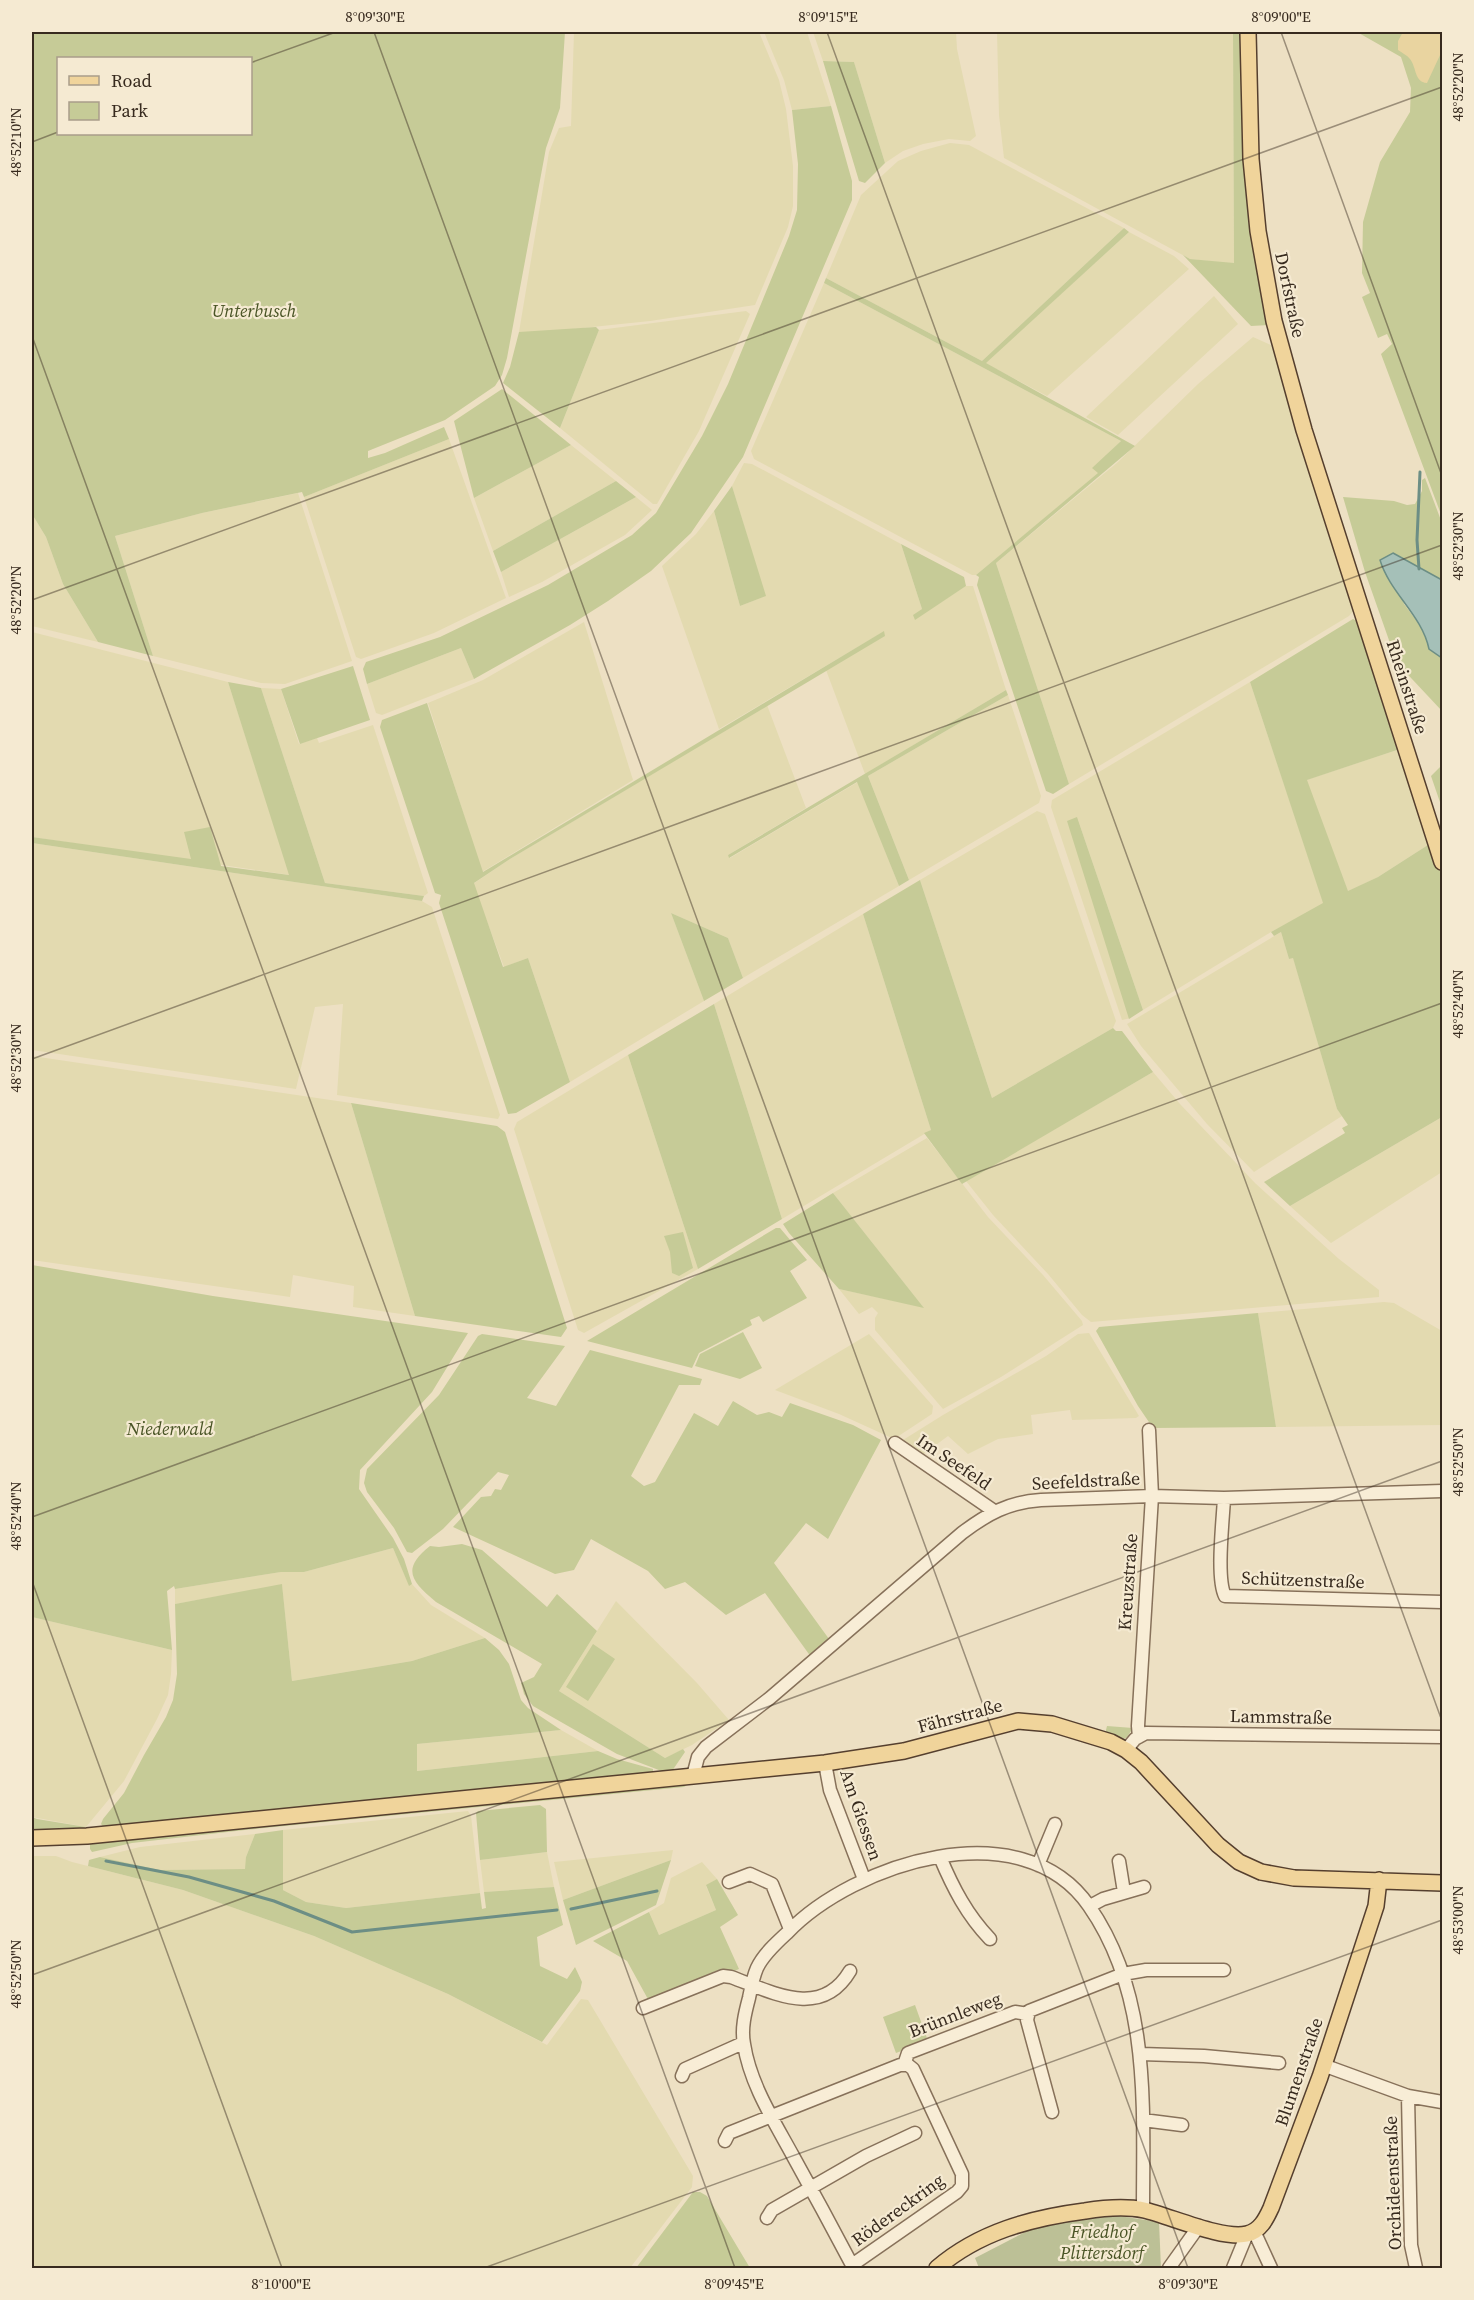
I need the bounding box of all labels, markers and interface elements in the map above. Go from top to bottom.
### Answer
text: 8°09'30"E [345,6,405,27]
text: 8°09'15"E [798,6,858,27]
text: 8°09'00"E [1251,6,1311,27]
text: 48°52'20"N [1447,52,1468,122]
legend [57,57,252,135]
text: Road [111,68,152,93]
text: Park [111,98,148,123]
text: 48°52'10"N [5,107,26,177]
street label: Dorfstraße [1269,250,1312,340]
park label: Unterbusch [212,298,297,323]
text: 48°52'30"N [1447,511,1468,581]
text: 48°52'20"N [5,565,26,635]
street label: Rheinstraße [1380,636,1435,737]
text: 48°52'40"N [1447,969,1468,1039]
text: 48°52'30"N [5,1023,26,1093]
park label: Niederwald [126,1416,214,1441]
street label: Im Seefeld [912,1427,997,1496]
text: 48°52'50"N [1447,1427,1468,1497]
street label: Seefeldstraße [1031,1465,1141,1496]
text: 48°52'40"N [5,1481,26,1551]
street label: Kreuzstraße [1112,1533,1143,1631]
street label: Schützenstraße [1241,1565,1365,1594]
street label: Fährstraße [915,1692,1005,1739]
street label: Lammstraße [1230,1703,1332,1730]
street label: Am Giessen [834,1766,889,1864]
text: 48°53'00"N [1447,1885,1468,1955]
text: 48°52'50"N [5,1939,26,2009]
street label: Brünnleweg [905,1985,1005,2044]
street label: Blumenstraße [1268,2014,1329,2129]
street label: Orchideenstraße [1378,2115,1407,2251]
street label: Rödereckring [846,2167,949,2252]
park label: Friedhof Plittersdorf [1059,2219,1148,2265]
text: 8°10'00"E [251,2273,311,2294]
text: 8°09'45"E [704,2273,764,2294]
text: 8°09'30"E [1158,2273,1218,2294]

